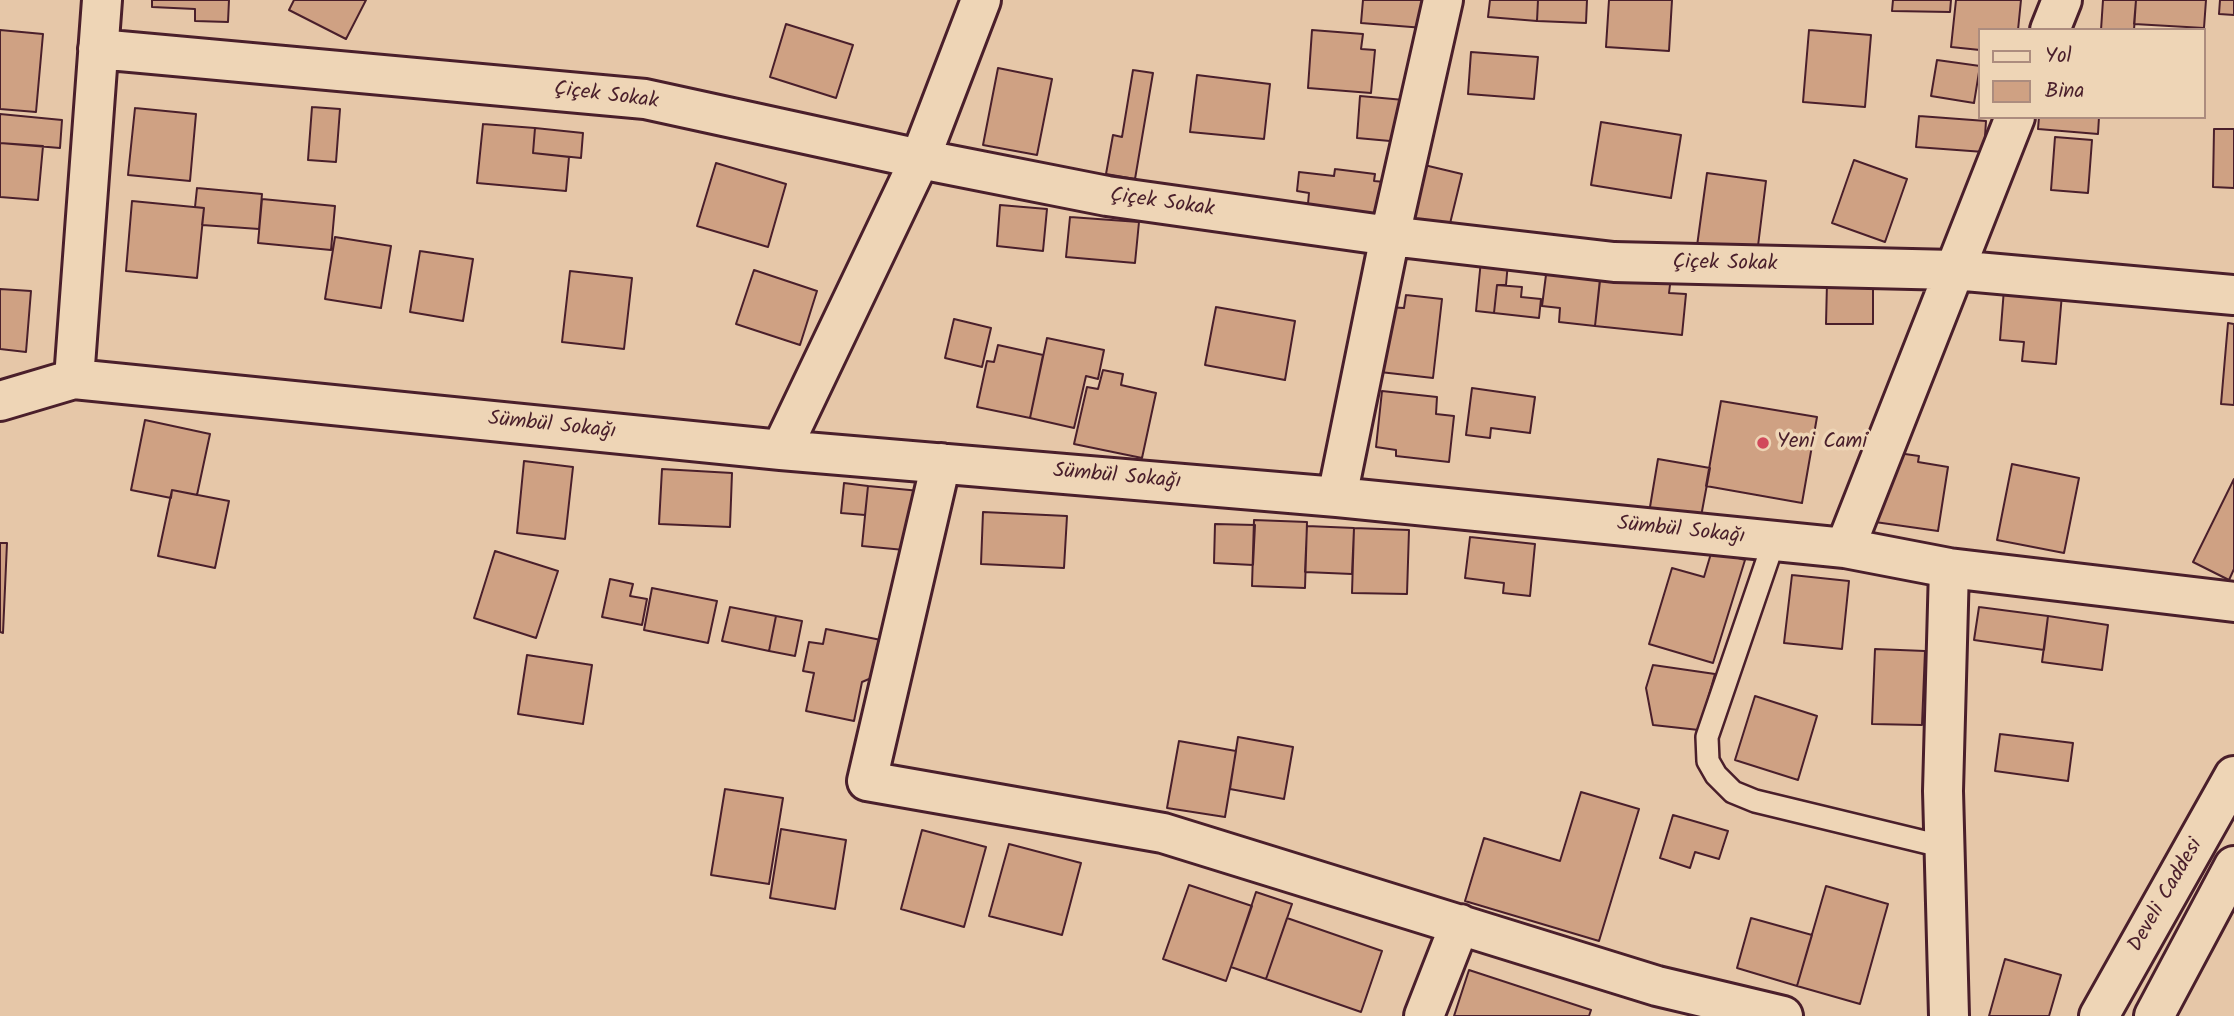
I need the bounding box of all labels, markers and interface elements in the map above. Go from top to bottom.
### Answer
legend [1979,28,2206,119]
text: Yol [2045,40,2072,73]
text: Bina [2045,75,2084,108]
street label: Çiçek Sokak [552,78,660,116]
street label: Çiçek Sokak [1108,184,1216,224]
street label: Çiçek Sokak [1672,251,1778,279]
street label: Sümbül Sokağı [487,408,617,446]
place label: Yeni Cami [1777,430,1867,456]
marker: Yeni Cami [1755,435,1771,451]
street label: Sümbül Sokağı [1052,460,1182,496]
street label: Sümbül Sokağı [1616,513,1746,551]
street label: Develi Caddesi [2124,835,2210,957]

